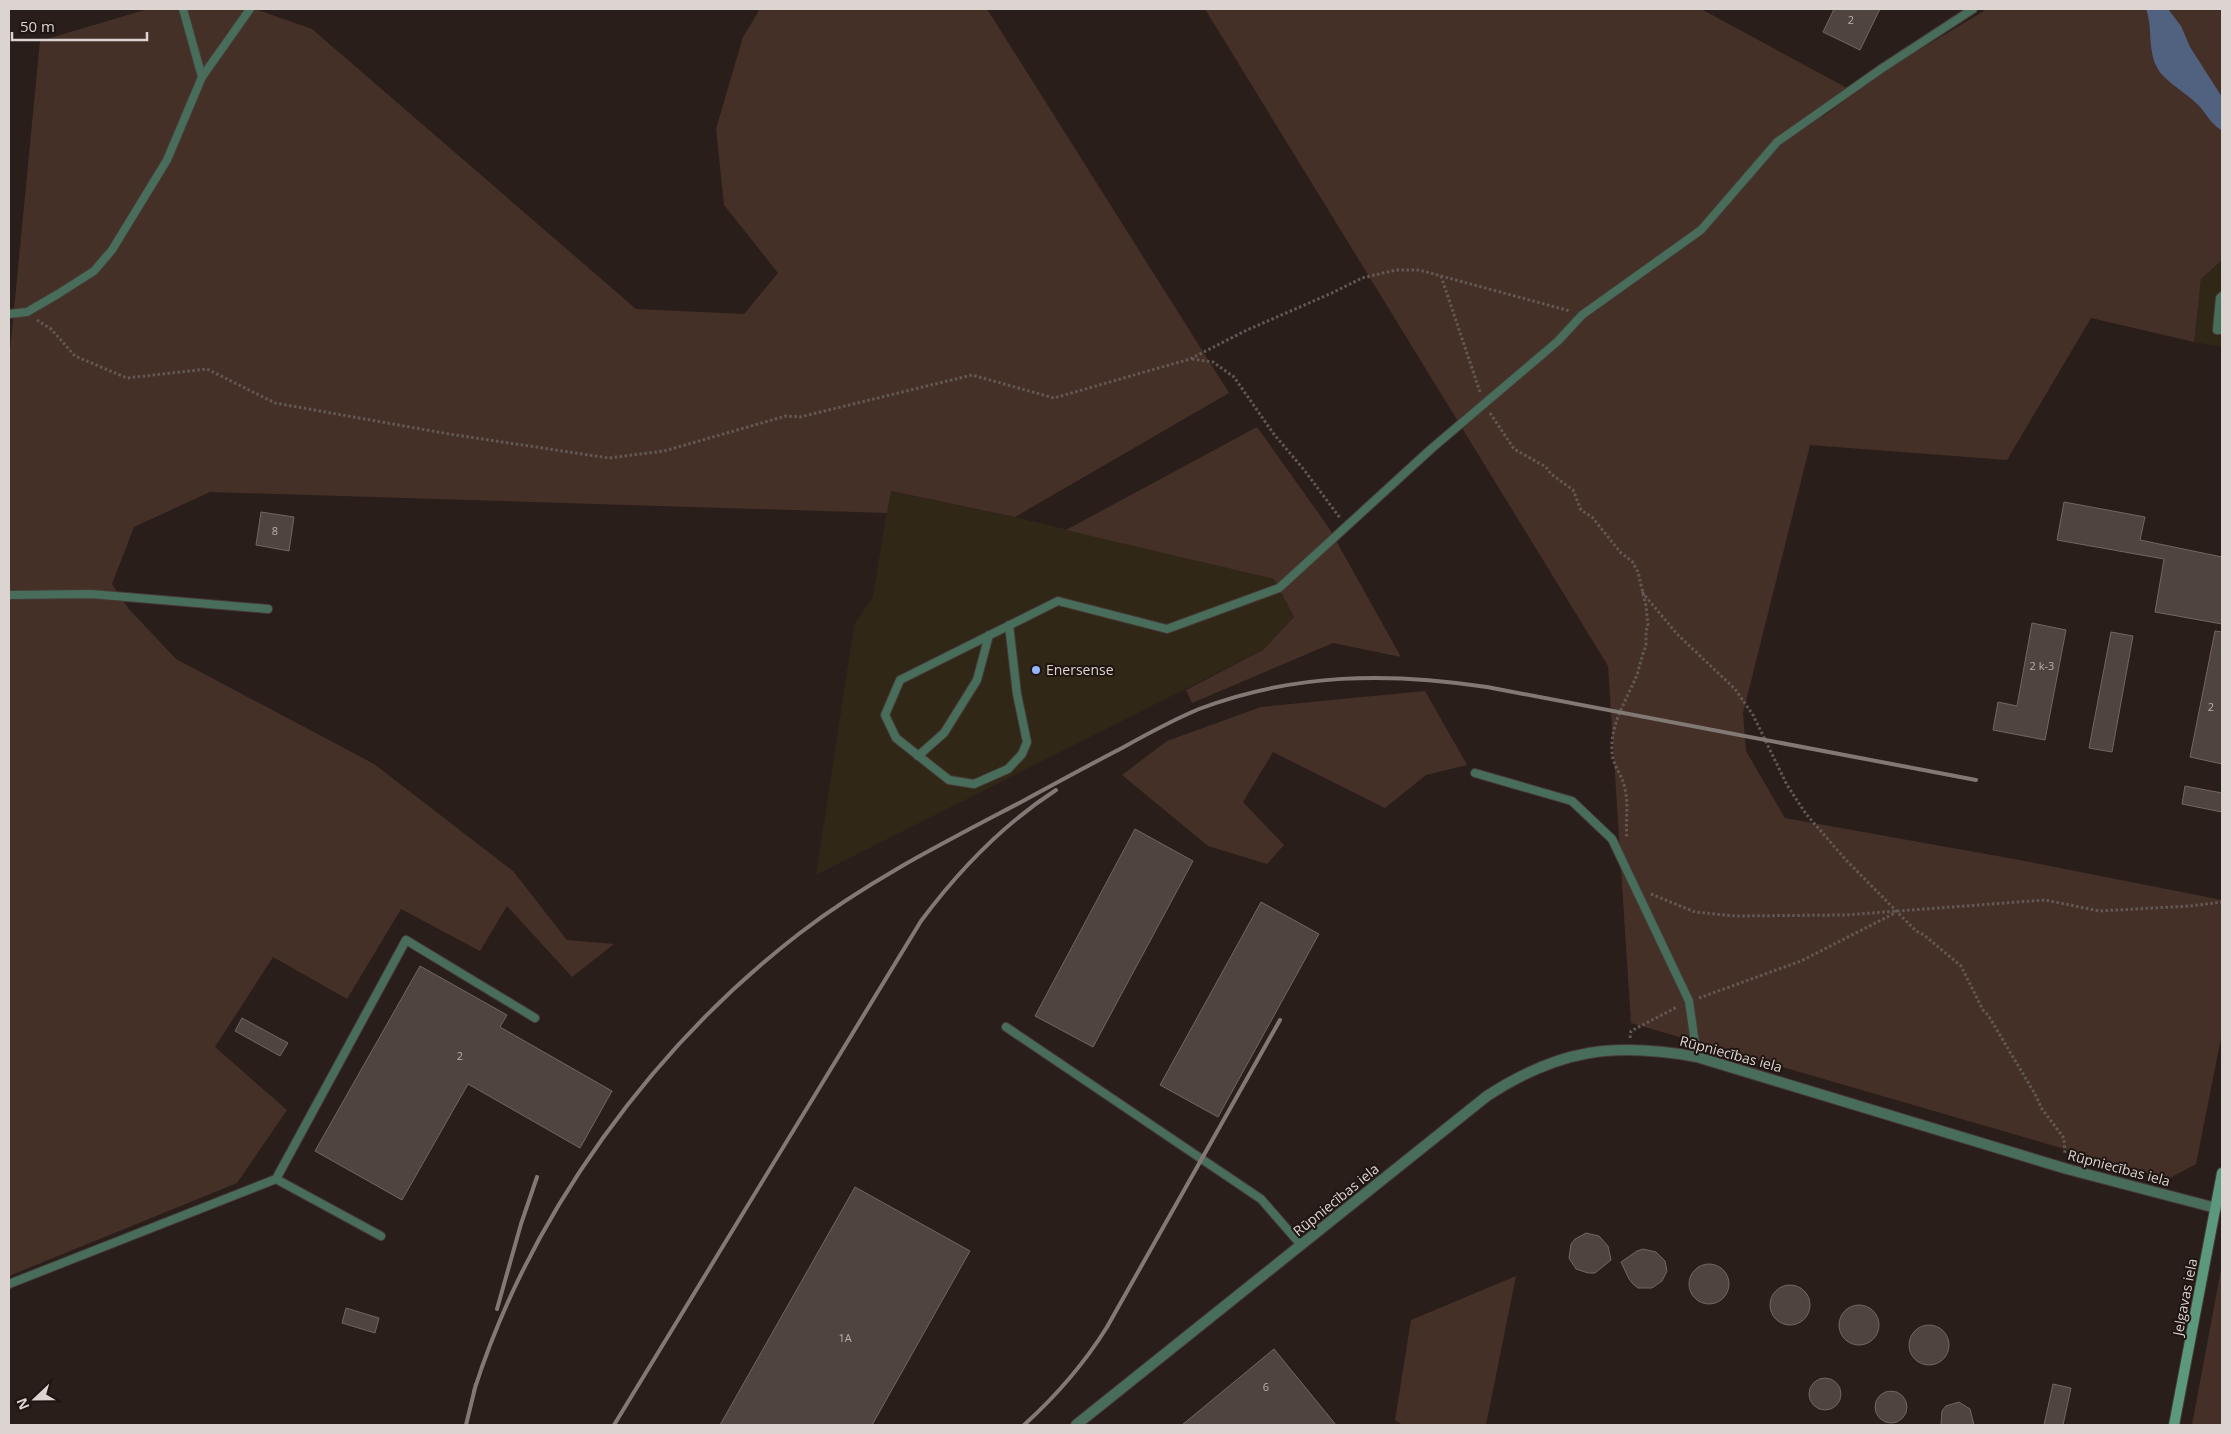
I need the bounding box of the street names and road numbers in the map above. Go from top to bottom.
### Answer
street label: Rūpniecības iela [1678,1031,1784,1076]
street label: Rūpniecības iela [2066,1145,2172,1190]
street label: Rūpniecības iela [1289,1159,1383,1240]
street label: Jelgavas iela [2167,1257,2201,1339]

